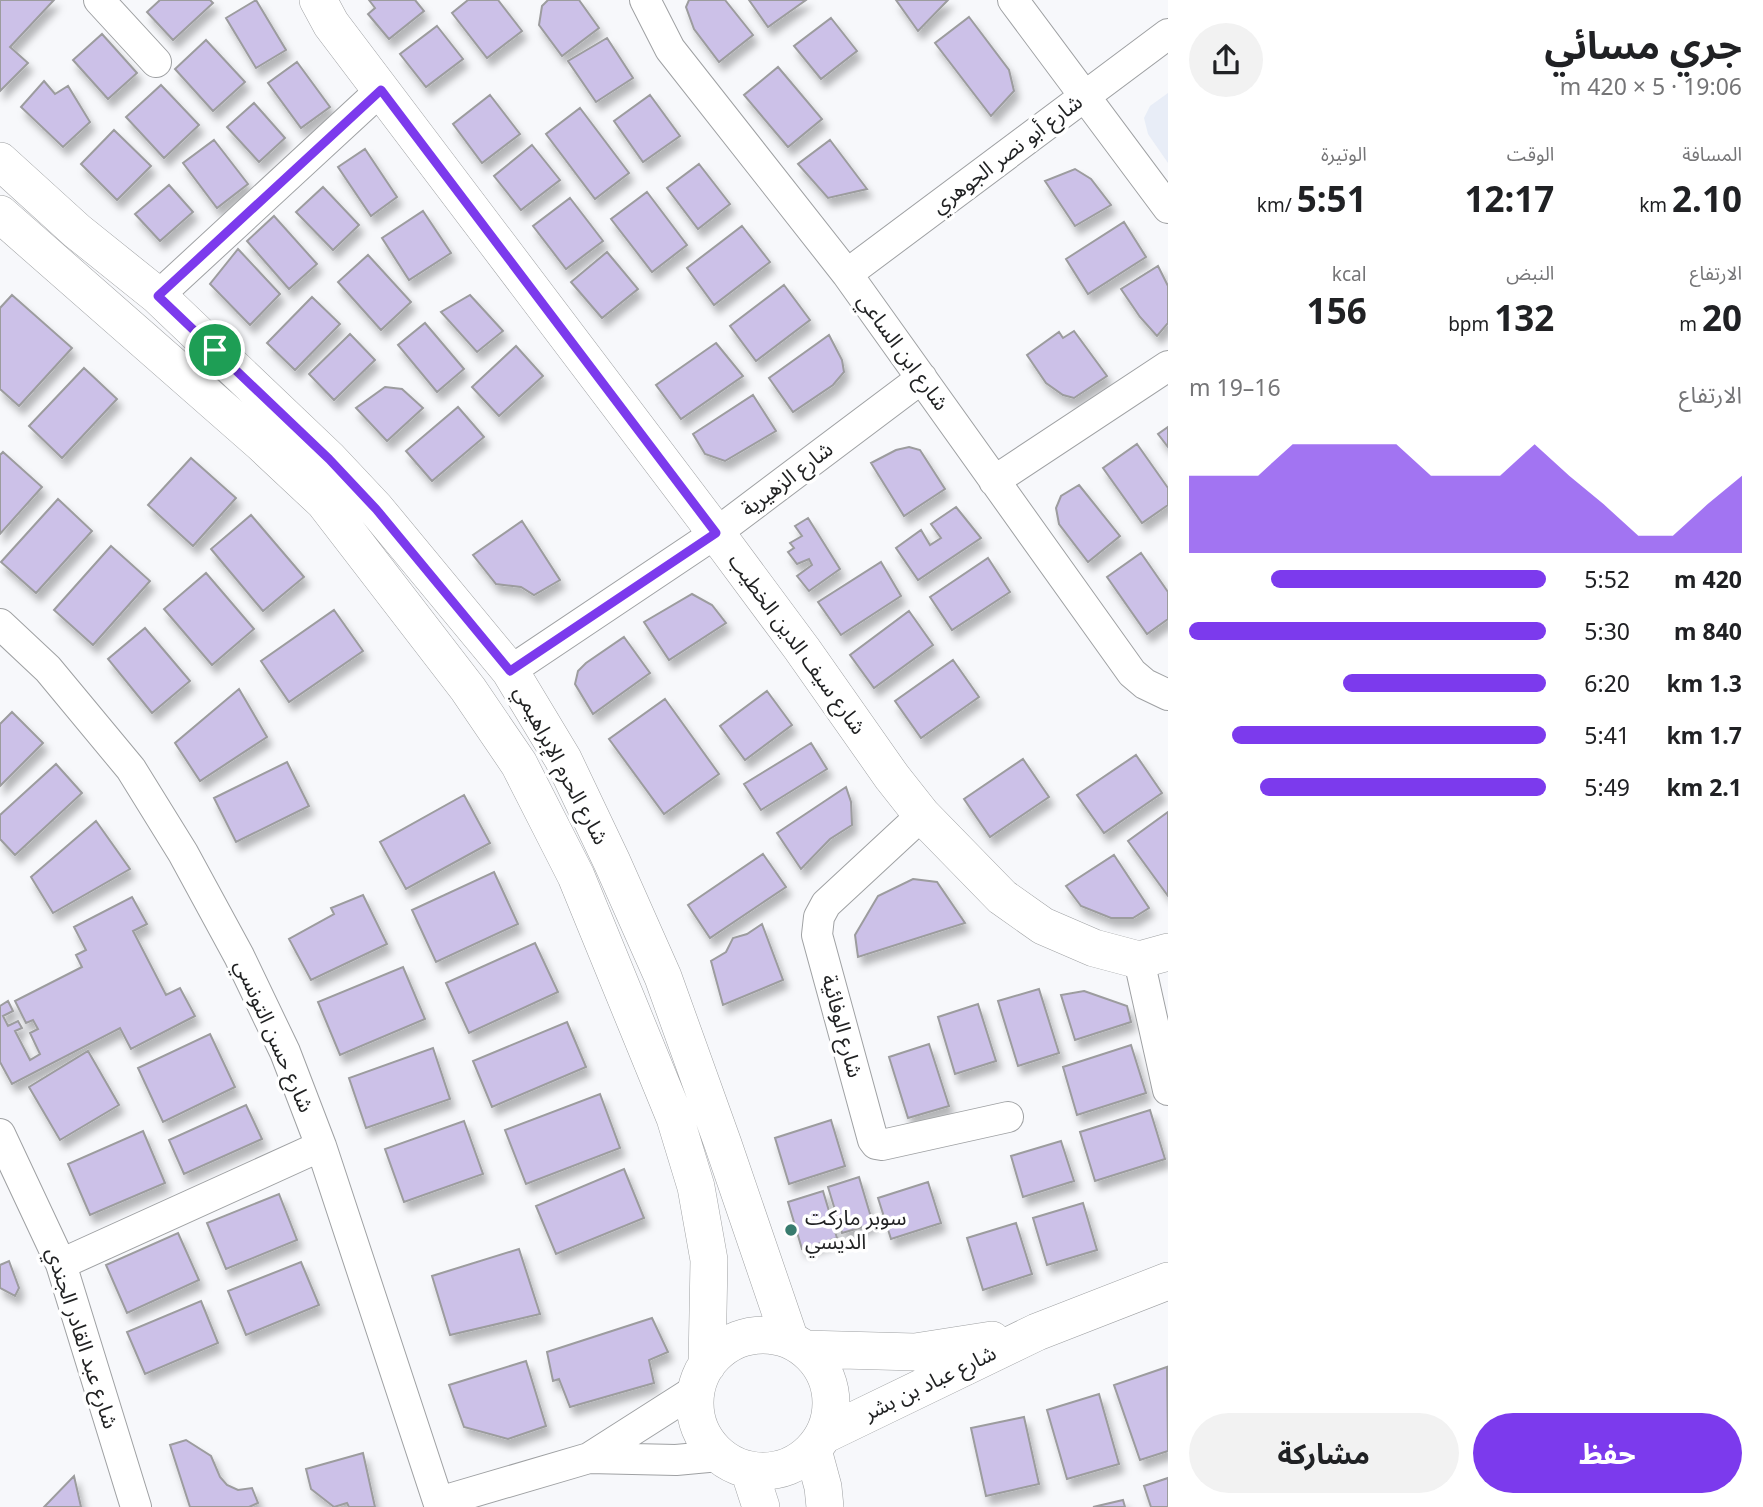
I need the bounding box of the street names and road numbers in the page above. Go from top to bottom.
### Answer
street label: شارع أبو نصر الجوهري [925,87,1089,221]
street label: شارع ابن الساعي [850,287,956,417]
street label: شارع الزهيرية [735,434,839,524]
street label: شارع سيف الدين الخطيب [721,547,873,741]
street label: شارع الحرم الإبراهيمي [505,680,616,850]
street label: شارع حسن التونسي [226,955,321,1118]
street label: شارع الوفائية [814,971,870,1081]
street label: شارع عبد القادر الجندي [38,1243,125,1433]
street label: شارع عباد بن بشر [858,1338,1001,1428]

